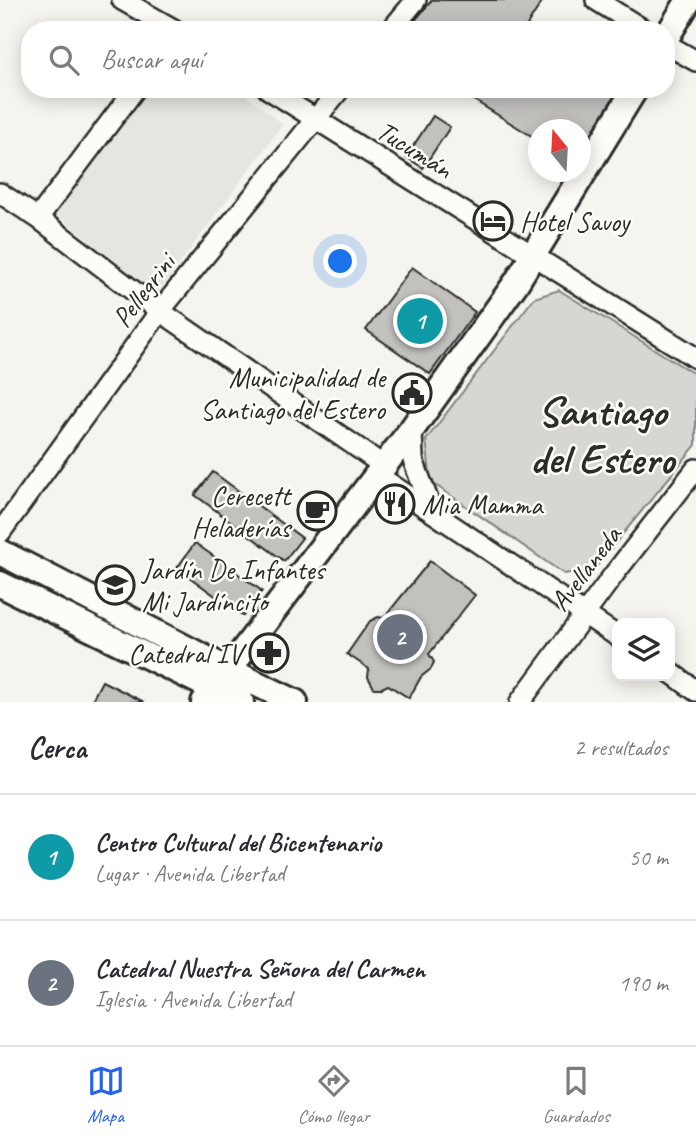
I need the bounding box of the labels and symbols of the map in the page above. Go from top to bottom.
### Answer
street label: Tucumán [370,113,460,187]
north arrow [528,119,591,182]
hotel icon: Hotel Savoy [472,200,514,242]
place label: Hotel Savoy [520,204,631,239]
street label: Pellegrini [104,243,185,334]
your location [323,244,357,278]
pin: 1 [397,295,443,347]
place label: Municipalidad de Santiago del Estero [200,360,387,427]
public building icon: Municipalidad de Santiago del Estero [391,372,433,414]
district label: Santiago del Estero [530,385,677,486]
place label: Cerecett Heladerías [192,478,293,545]
restaurant icon: Mia Mamma [374,483,416,525]
place label: Mia Mamma [422,487,544,522]
cafe icon: Cerecett Heladerías [296,490,338,532]
street label: Avellaneda [542,517,630,618]
place label: Jardín De Infantes Mi Jardíncito [140,552,327,619]
school or university icon: Jardín De Infantes Mi Jardíncito [94,564,136,606]
pin: 2 [377,611,423,663]
pharmacy icon: Catedral IV [248,632,290,674]
place label: Catedral IV [128,636,247,671]

